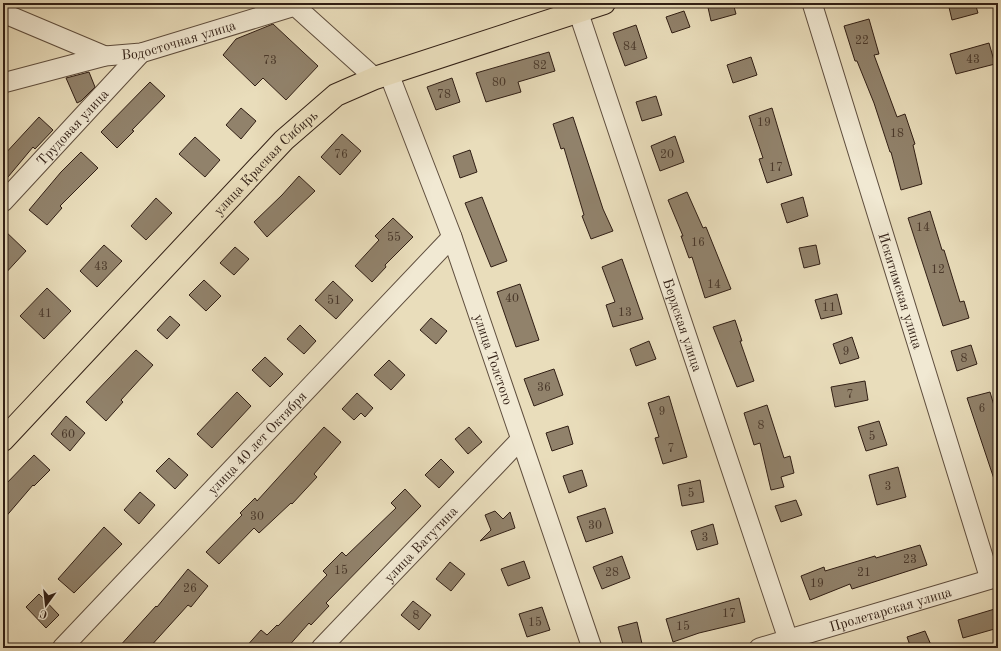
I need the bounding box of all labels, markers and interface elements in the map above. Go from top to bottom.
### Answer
street label: Водосточная улица [121,18,238,63]
house number: 22 [855,35,869,47]
house number: 84 [623,41,637,53]
house number: 43 [966,54,980,66]
house number: 73 [263,55,277,67]
house number: 82 [533,60,547,72]
house number: 80 [492,77,506,89]
street label: Трудовая улица [35,87,112,169]
house number: 78 [437,89,451,101]
street label: улица Красная Сибирь [211,108,321,218]
house number: 19 [757,117,771,129]
house number: 18 [890,128,904,140]
house number: 76 [334,149,348,161]
house number: 20 [660,149,674,161]
house number: 17 [769,162,783,174]
house number: 14 [916,222,930,234]
house number: 55 [387,231,401,244]
street label: Искитимская улица [875,231,924,351]
house number: 16 [691,237,705,249]
house number: 43 [94,261,108,273]
house number: 12 [931,264,945,276]
street label: Бердская улица [660,277,704,374]
house number: 14 [707,279,721,291]
house number: 40 [505,293,519,305]
house number: 51 [327,294,341,307]
house number: 11 [822,302,836,314]
house number: 13 [618,307,632,319]
house number: 41 [38,308,52,320]
street label: улица Толстого [471,313,515,407]
house number: 9 [843,346,849,358]
house number: 8 [961,353,968,365]
house number: 36 [537,382,551,394]
street label: улица 40 лет Октября [206,389,309,498]
house number: 7 [847,389,853,401]
house number: 6 [979,403,986,415]
house number: 9 [659,406,665,418]
house number: 8 [758,420,765,432]
house number: 60 [61,429,75,441]
house number: 5 [869,430,876,443]
house number: 7 [668,443,674,455]
house number: 3 [885,481,891,493]
house number: 5 [688,487,695,500]
street label: улица Ватутина [382,504,461,585]
house number: 30 [250,511,264,523]
house number: 30 [588,520,602,532]
house number: 3 [702,532,708,544]
house number: 23 [903,554,917,566]
house number: 15 [334,564,348,577]
house number: 28 [605,567,619,579]
house number: 21 [857,567,871,579]
house number: 19 [810,578,824,590]
house number: 26 [183,583,197,595]
north arrow [26,585,66,625]
street label: Пролетарская улица [828,585,953,635]
text: С [39,607,49,619]
house number: 17 [722,608,736,620]
house number: 8 [413,610,420,622]
house number: 15 [528,616,542,629]
house number: 15 [676,620,690,633]

